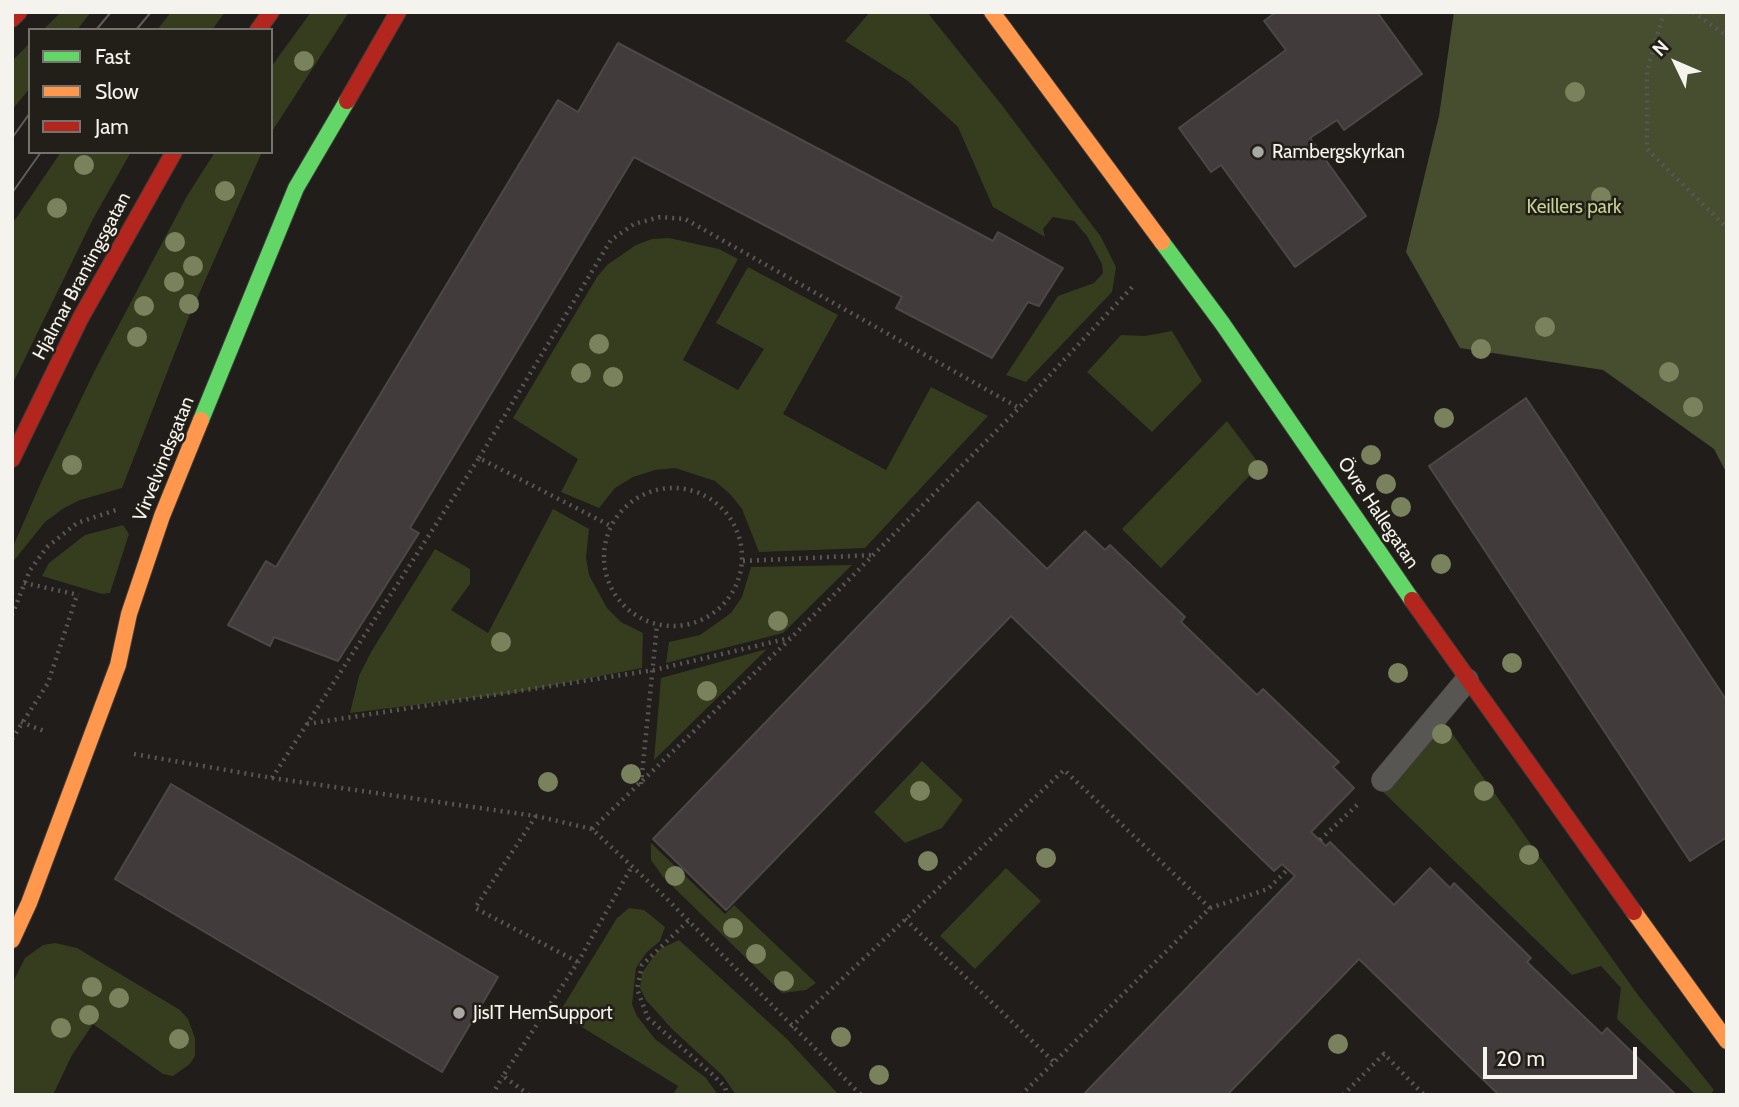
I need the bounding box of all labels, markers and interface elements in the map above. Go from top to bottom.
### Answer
legend [28,28,273,154]
north arrow [1641,28,1711,98]
text: N [1648,35,1673,61]
text: Fast [95,44,131,69]
text: Slow [95,79,139,104]
text: Jam [95,114,129,139]
place label: Rambergskyrkan [1272,141,1405,163]
marker: Rambergskyrkan [1250,144,1266,160]
street label: Hjalmar Brantingsgatan [28,188,136,364]
park label: Keillers park [1527,196,1621,218]
street label: Virvelvindsgatan [129,393,199,525]
street label: Övre Hallegatan [1332,453,1424,573]
place label: JisIT HemSupport [473,1002,613,1024]
marker: JisIT HemSupport [451,1005,467,1021]
scale bar [1487,1034,1641,1078]
text: 20 m [1496,1046,1545,1071]

